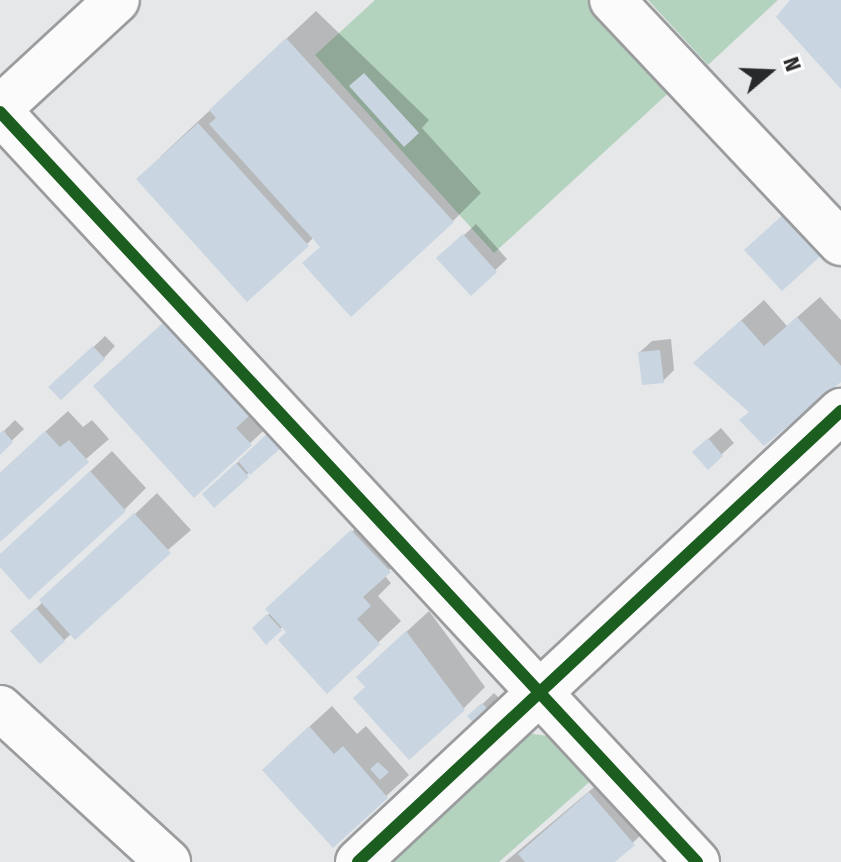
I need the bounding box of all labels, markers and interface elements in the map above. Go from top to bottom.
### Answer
north arrow [729,32,809,112]
text: N [777,53,807,75]

